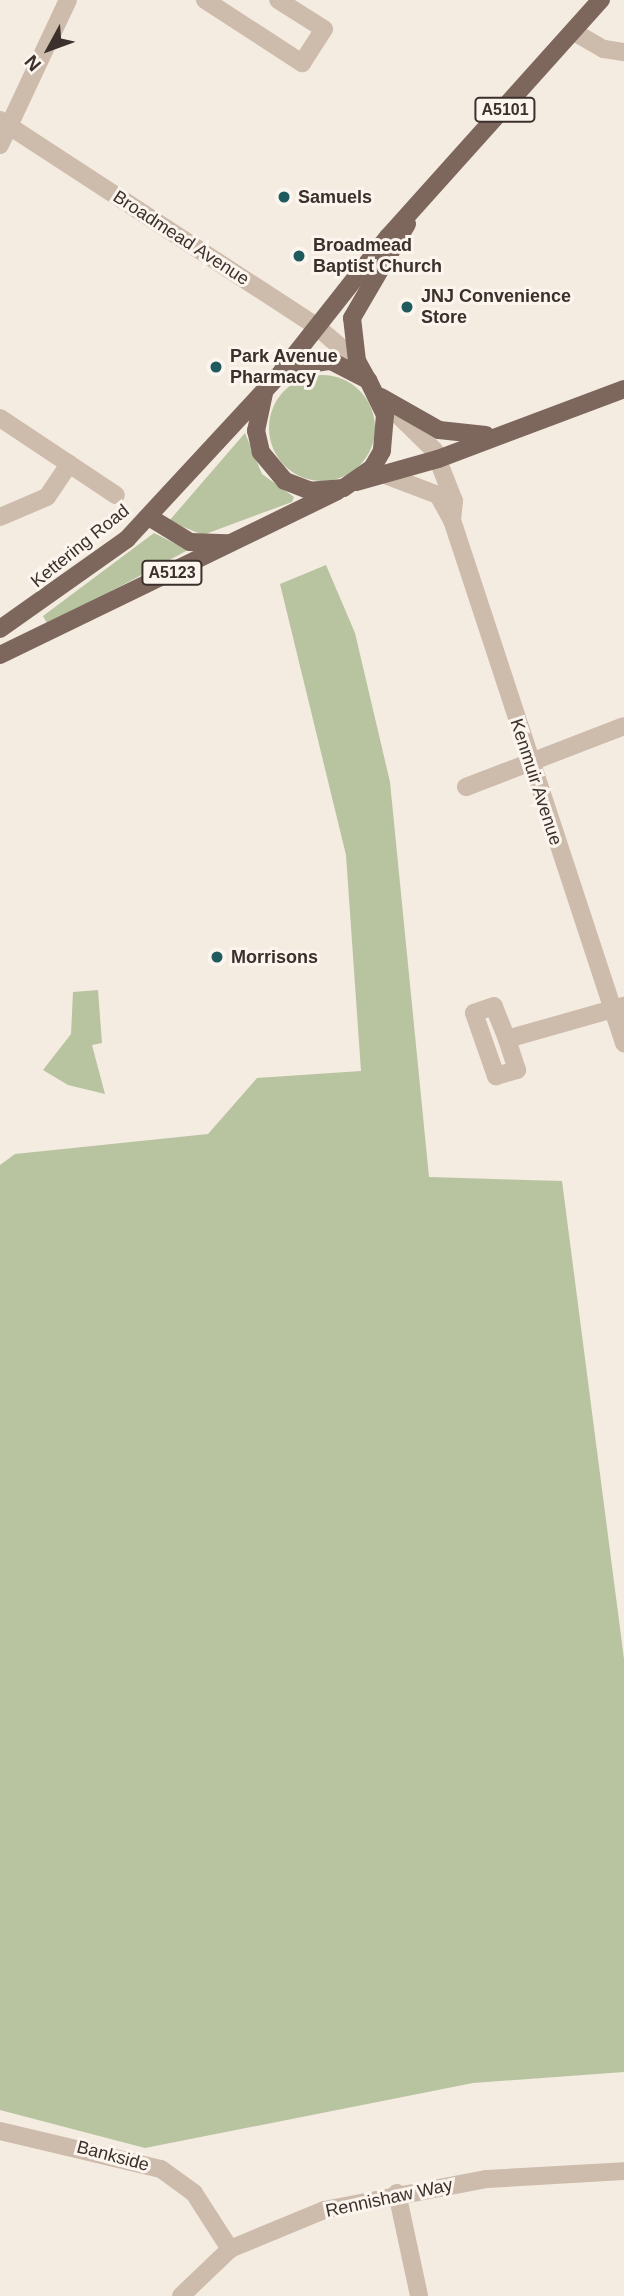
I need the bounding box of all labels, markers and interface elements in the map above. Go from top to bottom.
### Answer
north arrow [14,14,84,84]
text: N [20,51,45,75]
road number: A5101 [474,97,536,122]
street label: Broadmead Avenue [109,186,253,290]
place label: Samuels [298,186,372,208]
marker: Samuels [276,189,292,205]
place label: Broadmead Baptist Church [313,235,442,278]
marker: Broadmead Baptist Church [291,248,307,264]
place label: JNJ Convenience Store [421,286,571,328]
marker: JNJ Convenience Store [399,299,415,315]
place label: Park Avenue Pharmacy [230,346,338,388]
marker: Park Avenue Pharmacy [208,359,224,375]
street label: Kettering Road [27,500,133,592]
road number: A5123 [140,560,204,586]
street label: Kenmuir Avenue [505,716,567,848]
place label: Morrisons [231,946,318,968]
marker: Morrisons [209,949,225,965]
street label: Bankside [74,2136,152,2176]
street label: Rennishaw Way [323,2174,455,2222]

